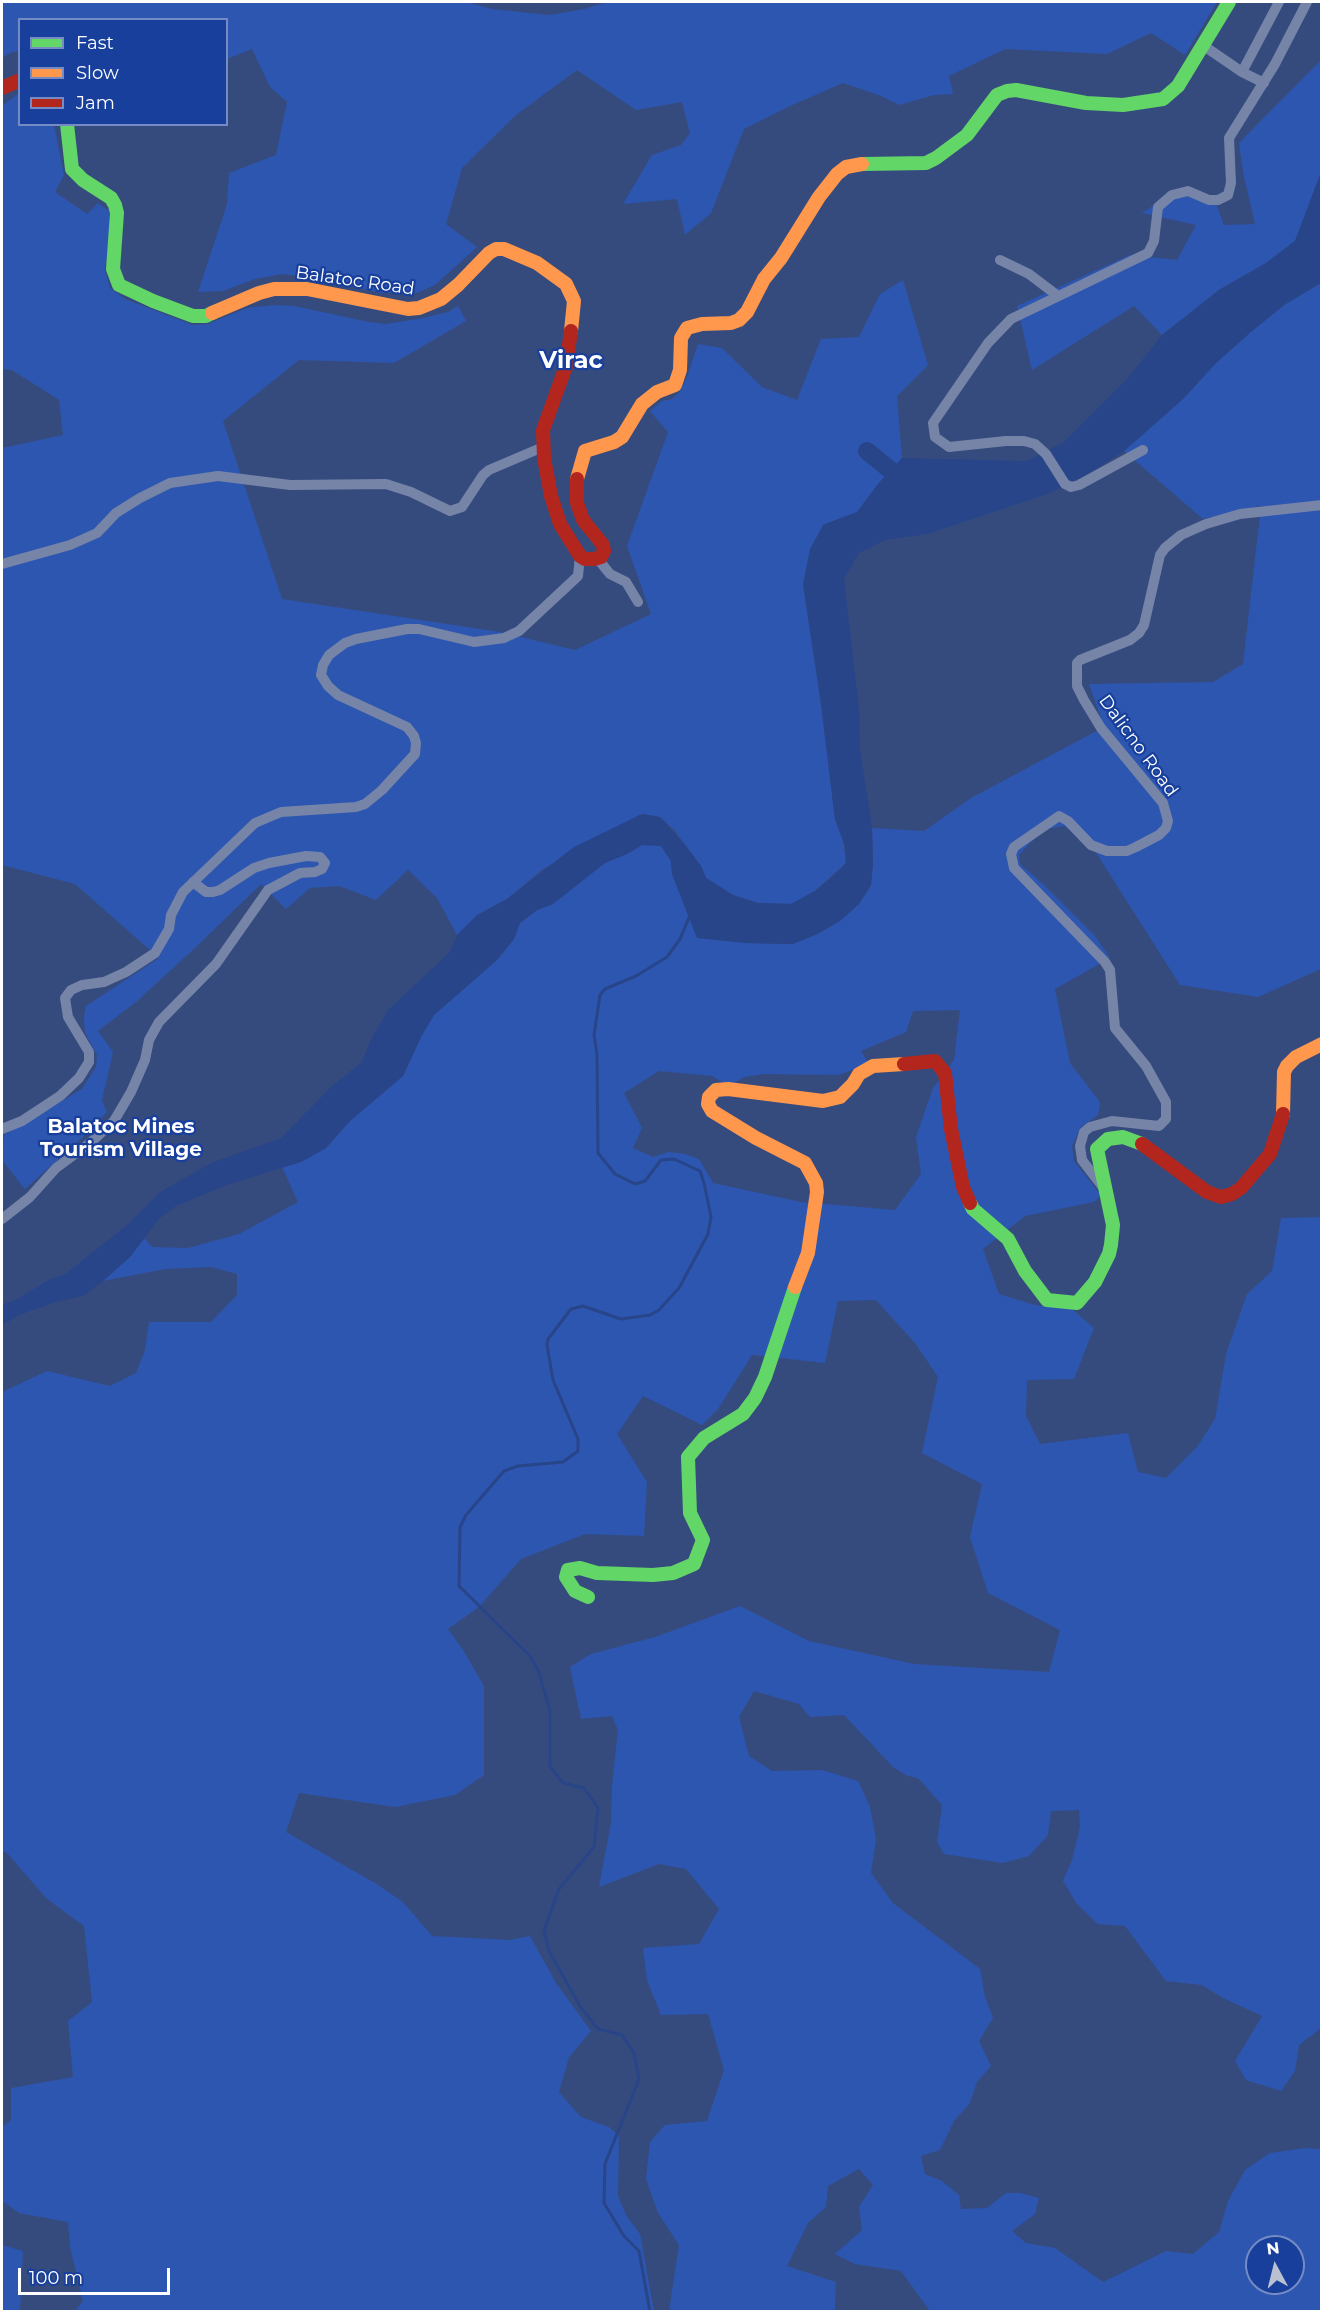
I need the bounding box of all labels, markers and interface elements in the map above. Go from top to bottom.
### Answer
legend [18,18,228,126]
text: Fast [76,32,114,54]
text: Slow [76,62,119,84]
text: Jam [76,92,115,114]
street label: Balatoc Road [294,262,416,300]
district label: Virac [539,347,603,375]
street label: Dalicno Road [1094,691,1182,801]
district label: Balatoc Mines Tourism Village [40,1115,202,1162]
north arrow [1245,2235,1305,2295]
text: N [1265,2238,1281,2259]
scale bar [21,2256,172,2294]
text: 100 m [29,2267,83,2289]

